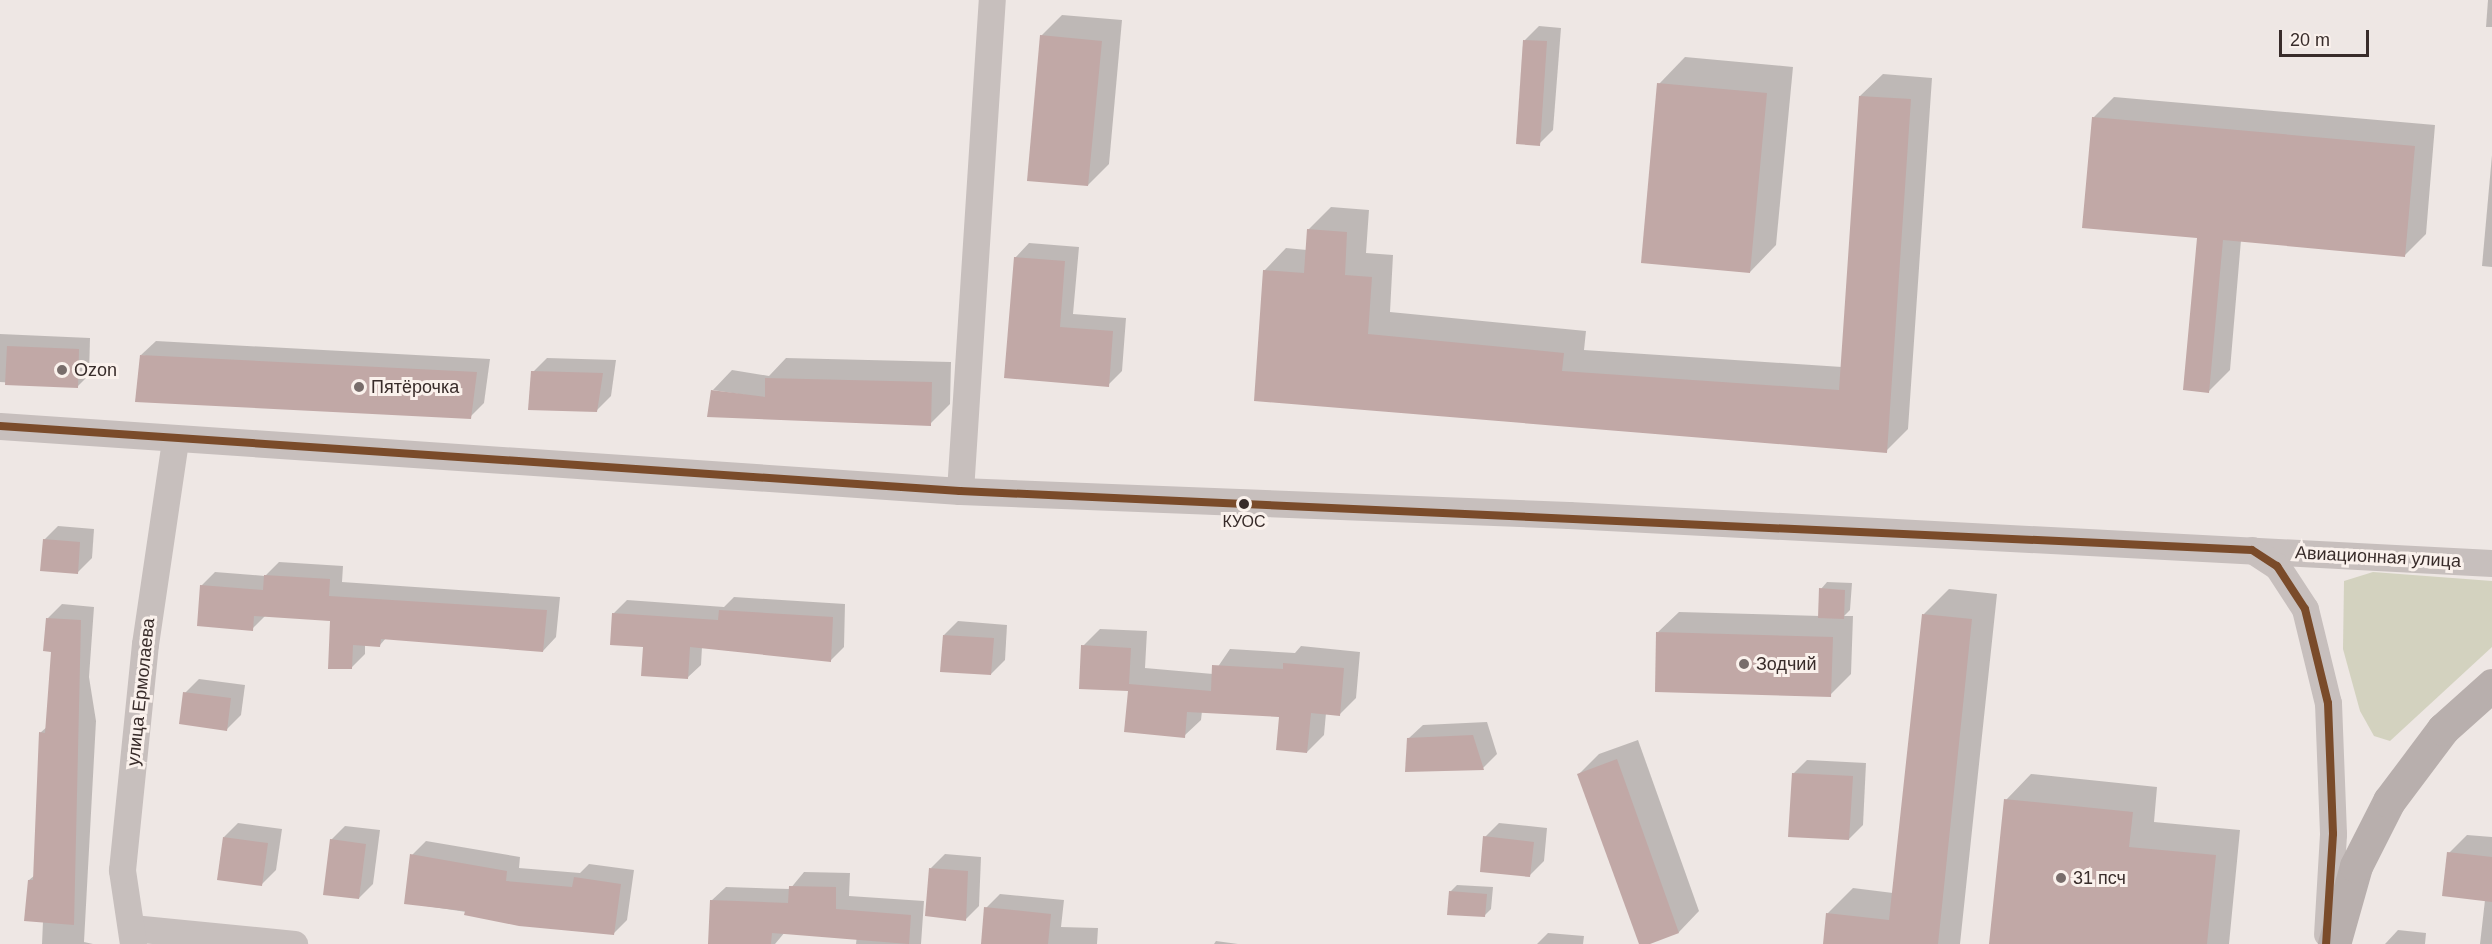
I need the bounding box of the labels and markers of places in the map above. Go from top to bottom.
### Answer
place label: Ozon [74,359,117,381]
marker: Ozon [55,363,69,377]
place label: Пятёрочка [371,376,459,398]
marker: Пятёрочка [352,380,366,394]
marker: КУОС [1238,498,1250,510]
place label: КУОС [1222,512,1266,532]
place label: Зодчий [1756,653,1816,675]
marker: Зодчий [1737,657,1751,671]
place label: 31 псч [2073,867,2126,889]
marker: 31 псч [2054,871,2068,885]

